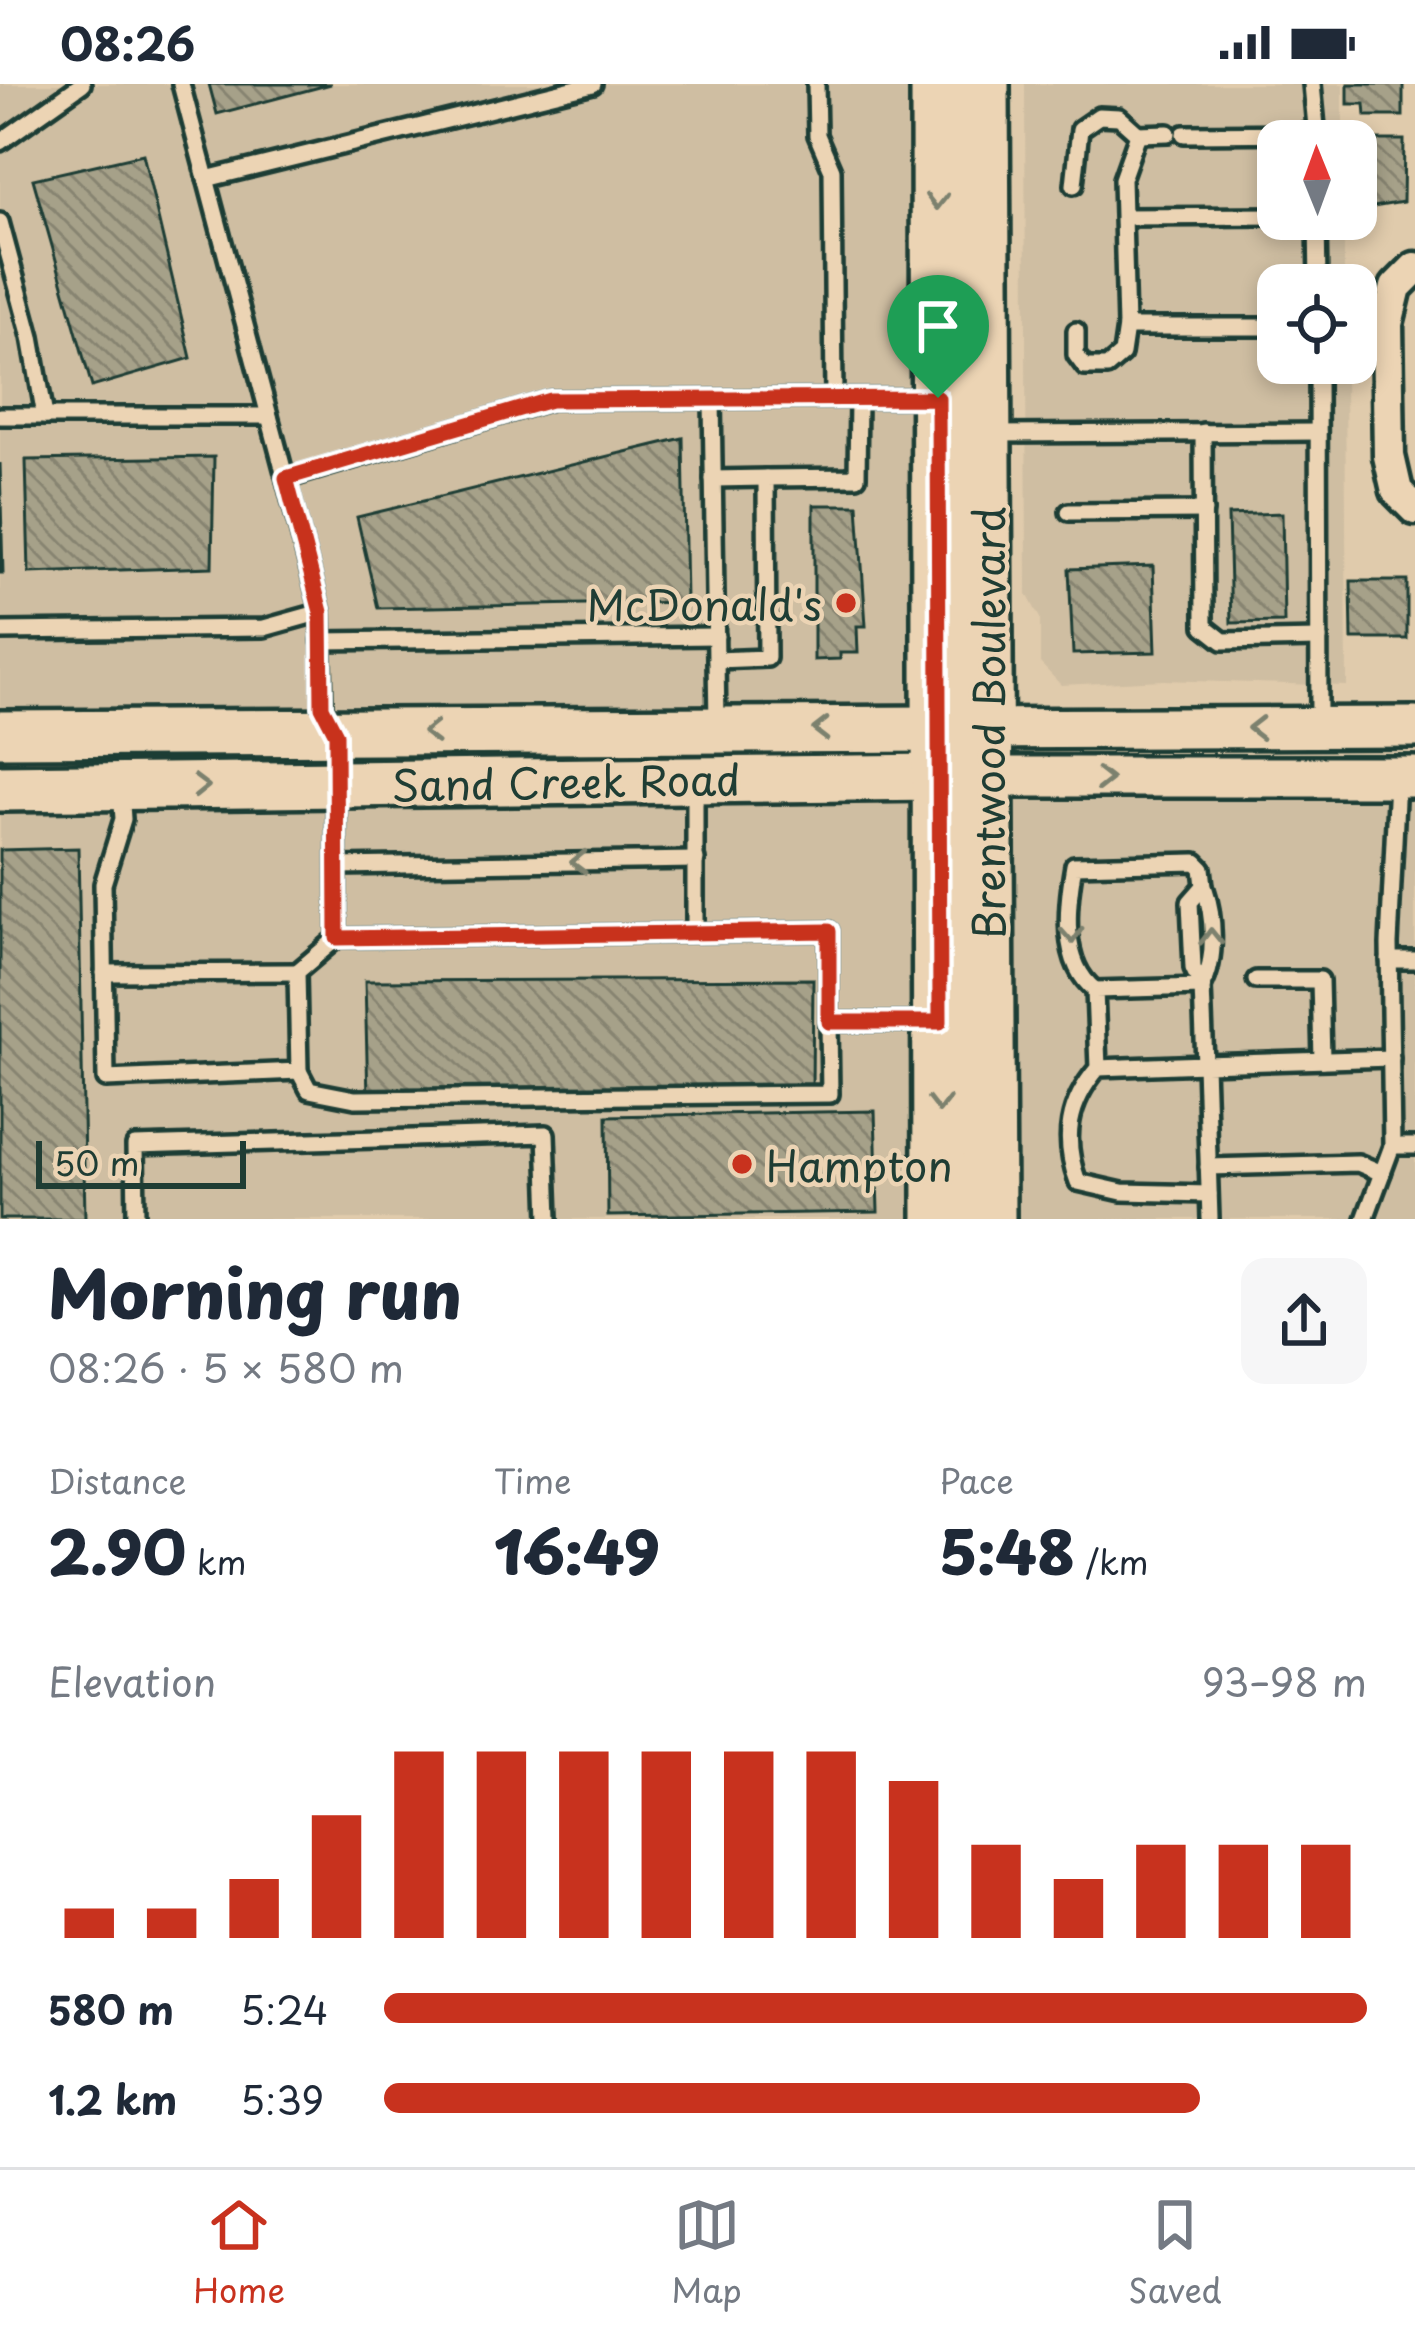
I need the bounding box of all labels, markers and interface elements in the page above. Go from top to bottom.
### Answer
text: 08:26 [60,8,195,76]
north arrow [1257,120,1377,240]
map controls [1257,120,1377,384]
one-way arrow [924,193,950,211]
button: locate [1257,264,1377,384]
pin [887,275,989,398]
icon: arrive [905,293,971,359]
street label: Brentwood Boulevard [956,506,1019,940]
place label: McDonald's [586,572,822,635]
marker: McDonald's [833,590,859,616]
one-way arrow [1246,715,1264,741]
one-way arrow [811,716,829,742]
one-way arrow [421,719,440,745]
street label: Sand Creek Road [391,746,741,816]
one-way arrow [1096,766,1114,792]
one-way arrow [193,773,211,799]
one-way arrow [569,848,588,874]
one-way arrow [1058,926,1084,945]
one-way arrow [1198,927,1224,946]
one-way arrow [926,1096,952,1114]
place label: Hampton [766,1133,953,1196]
scale bar [36,1135,246,1188]
text: 50 m [54,1137,140,1187]
marker: Hampton [729,1151,755,1177]
text: Morning run [48,1242,462,1341]
button: share [1241,1258,1367,1384]
text: 08:26 · 5 × 580 m [48,1337,404,1396]
text: Distance [48,1455,186,1505]
text: Time [494,1455,572,1505]
text: Pace [939,1455,1014,1505]
text: 2.90 [48,1505,186,1595]
text: 16:49 [494,1505,660,1595]
text: 5:48 [939,1505,1075,1595]
text: km [186,1536,246,1586]
text: /km [1075,1536,1149,1586]
text: Elevation [48,1651,216,1710]
text: 93–98 m [1202,1651,1367,1710]
text: 580 m [48,1979,174,2038]
text: 5:24 [240,1979,329,2038]
text: 1.2 km [48,2069,177,2128]
text: 5:39 [240,2069,324,2128]
tab: Home [193,2192,285,2314]
tab: Map [671,2192,742,2314]
tab: Saved [1128,2192,1222,2314]

